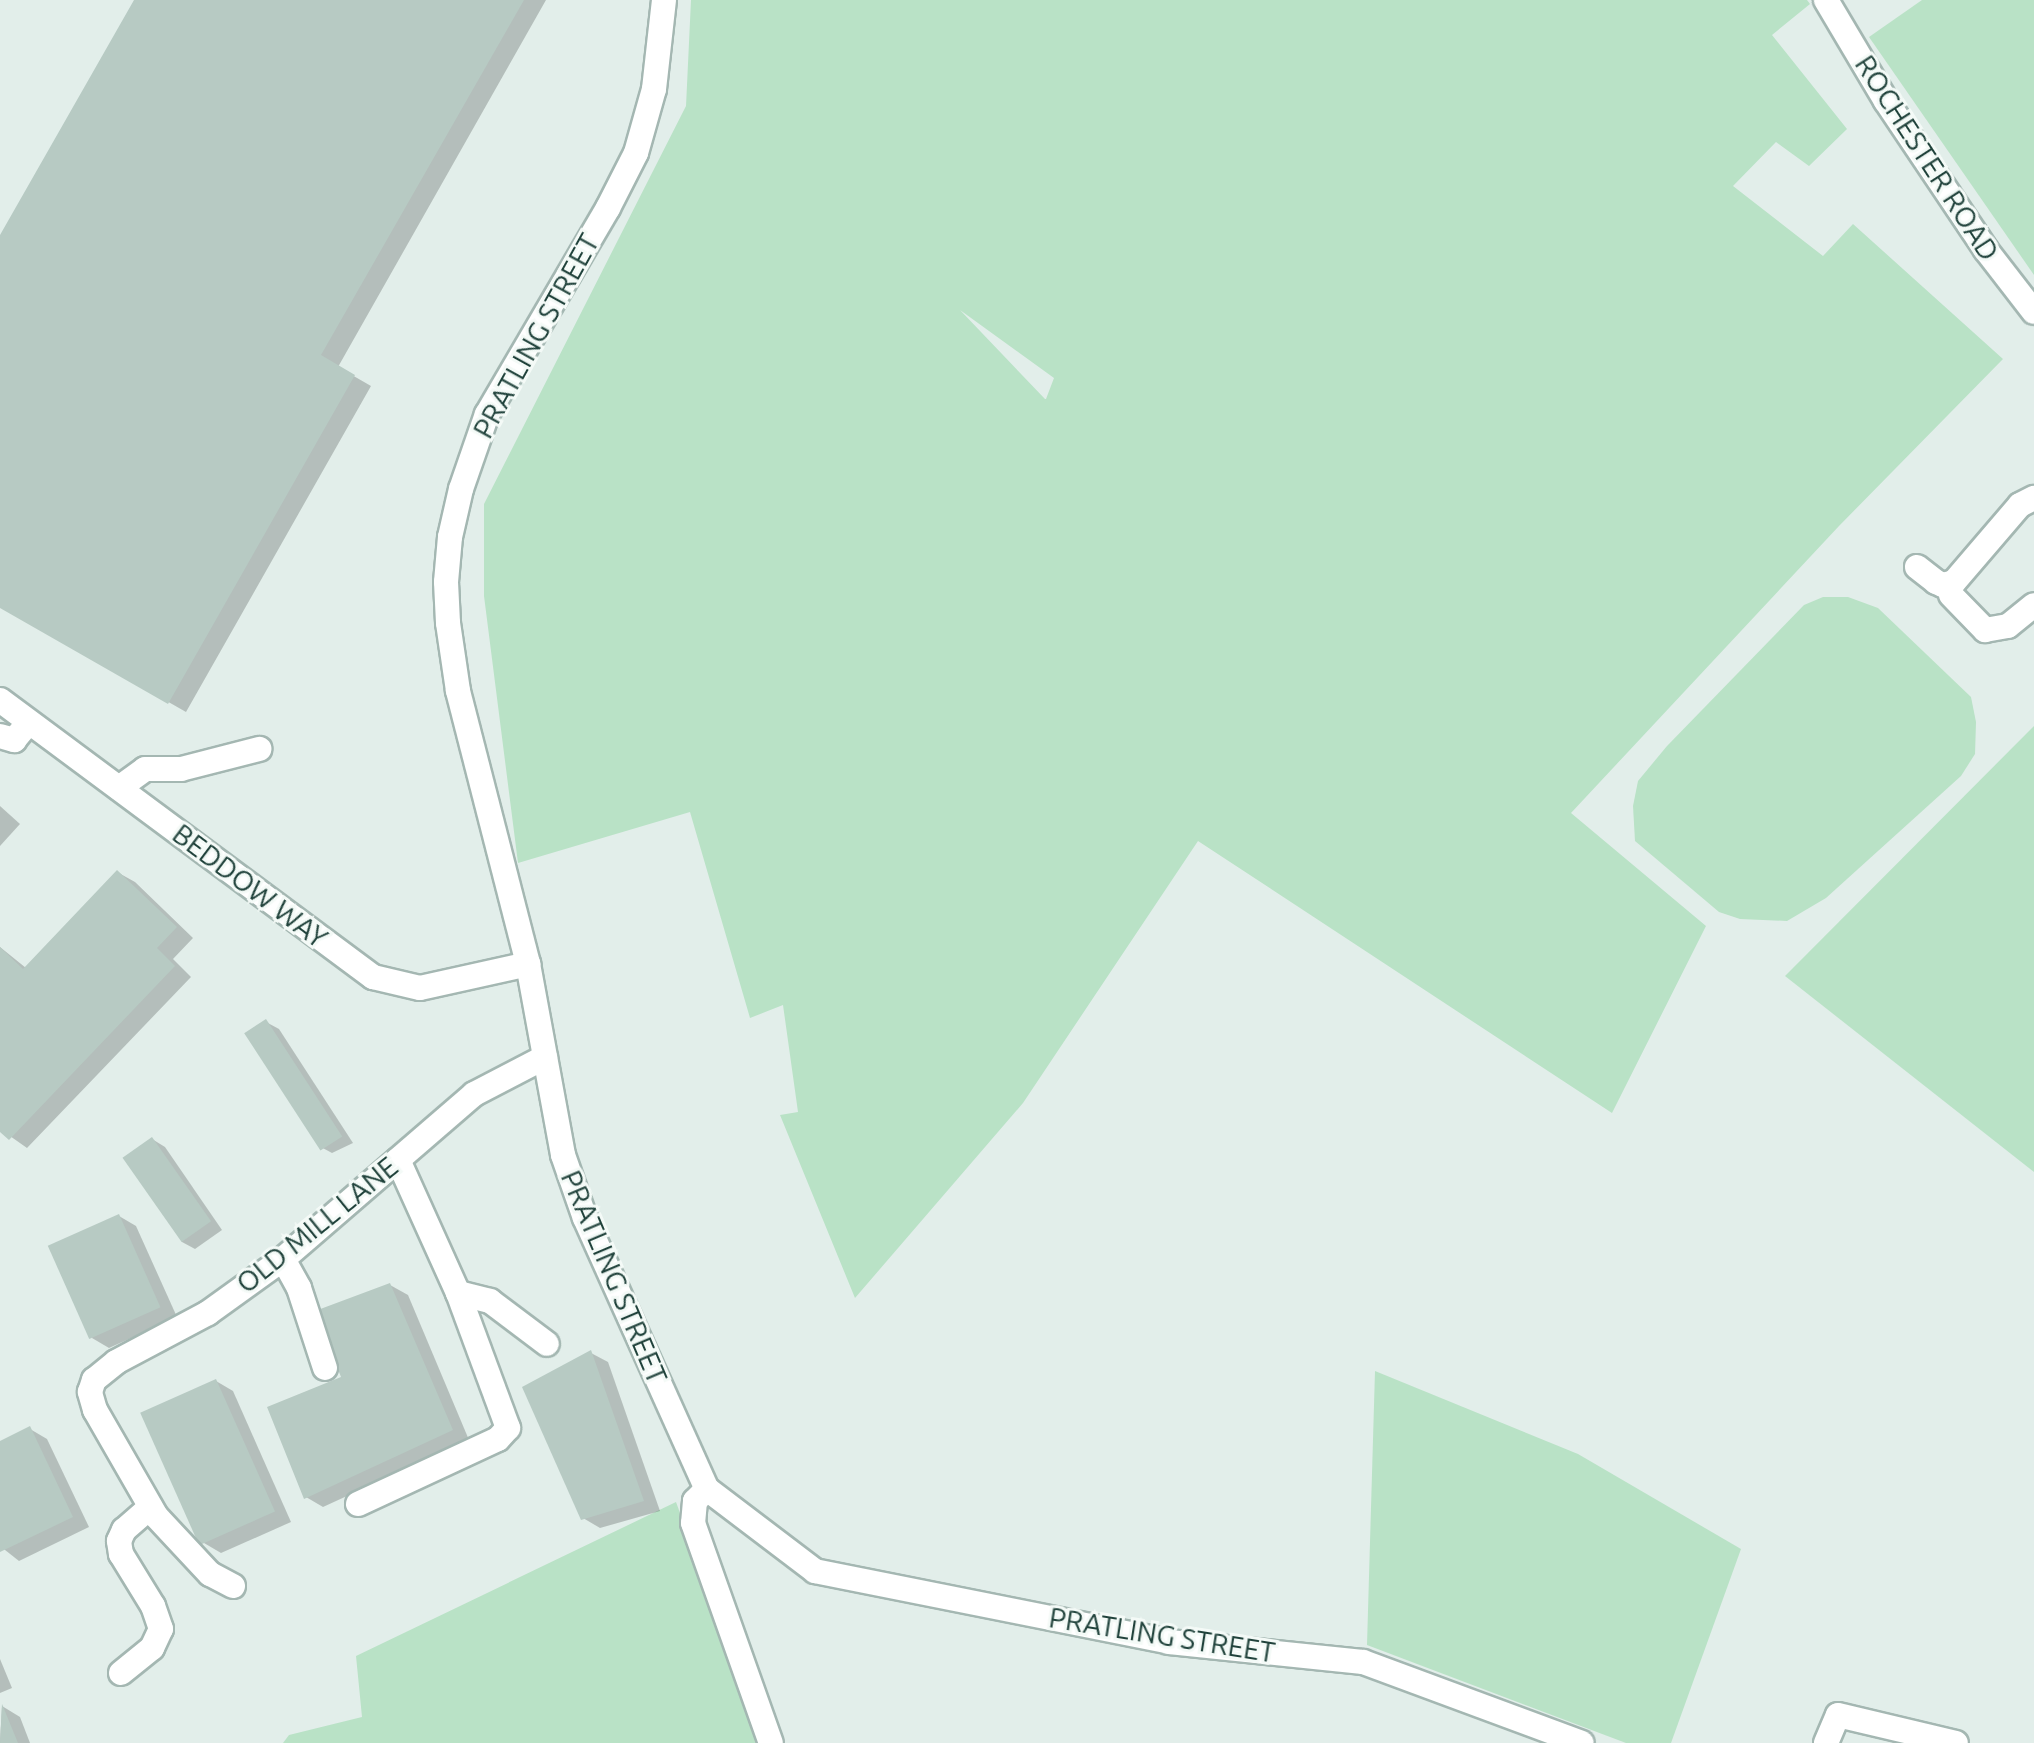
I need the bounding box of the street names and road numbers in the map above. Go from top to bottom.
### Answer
street label: ROCHESTER ROAD [1848,49,2006,267]
street label: PRATLING STREET [466,228,606,444]
street label: BEDDOW WAY [166,817,334,955]
street label: OLD MILL LANE [230,1150,404,1300]
street label: PRATLING STREET [554,1165,674,1389]
street label: PRATLING STREET [1047,1601,1277,1669]

